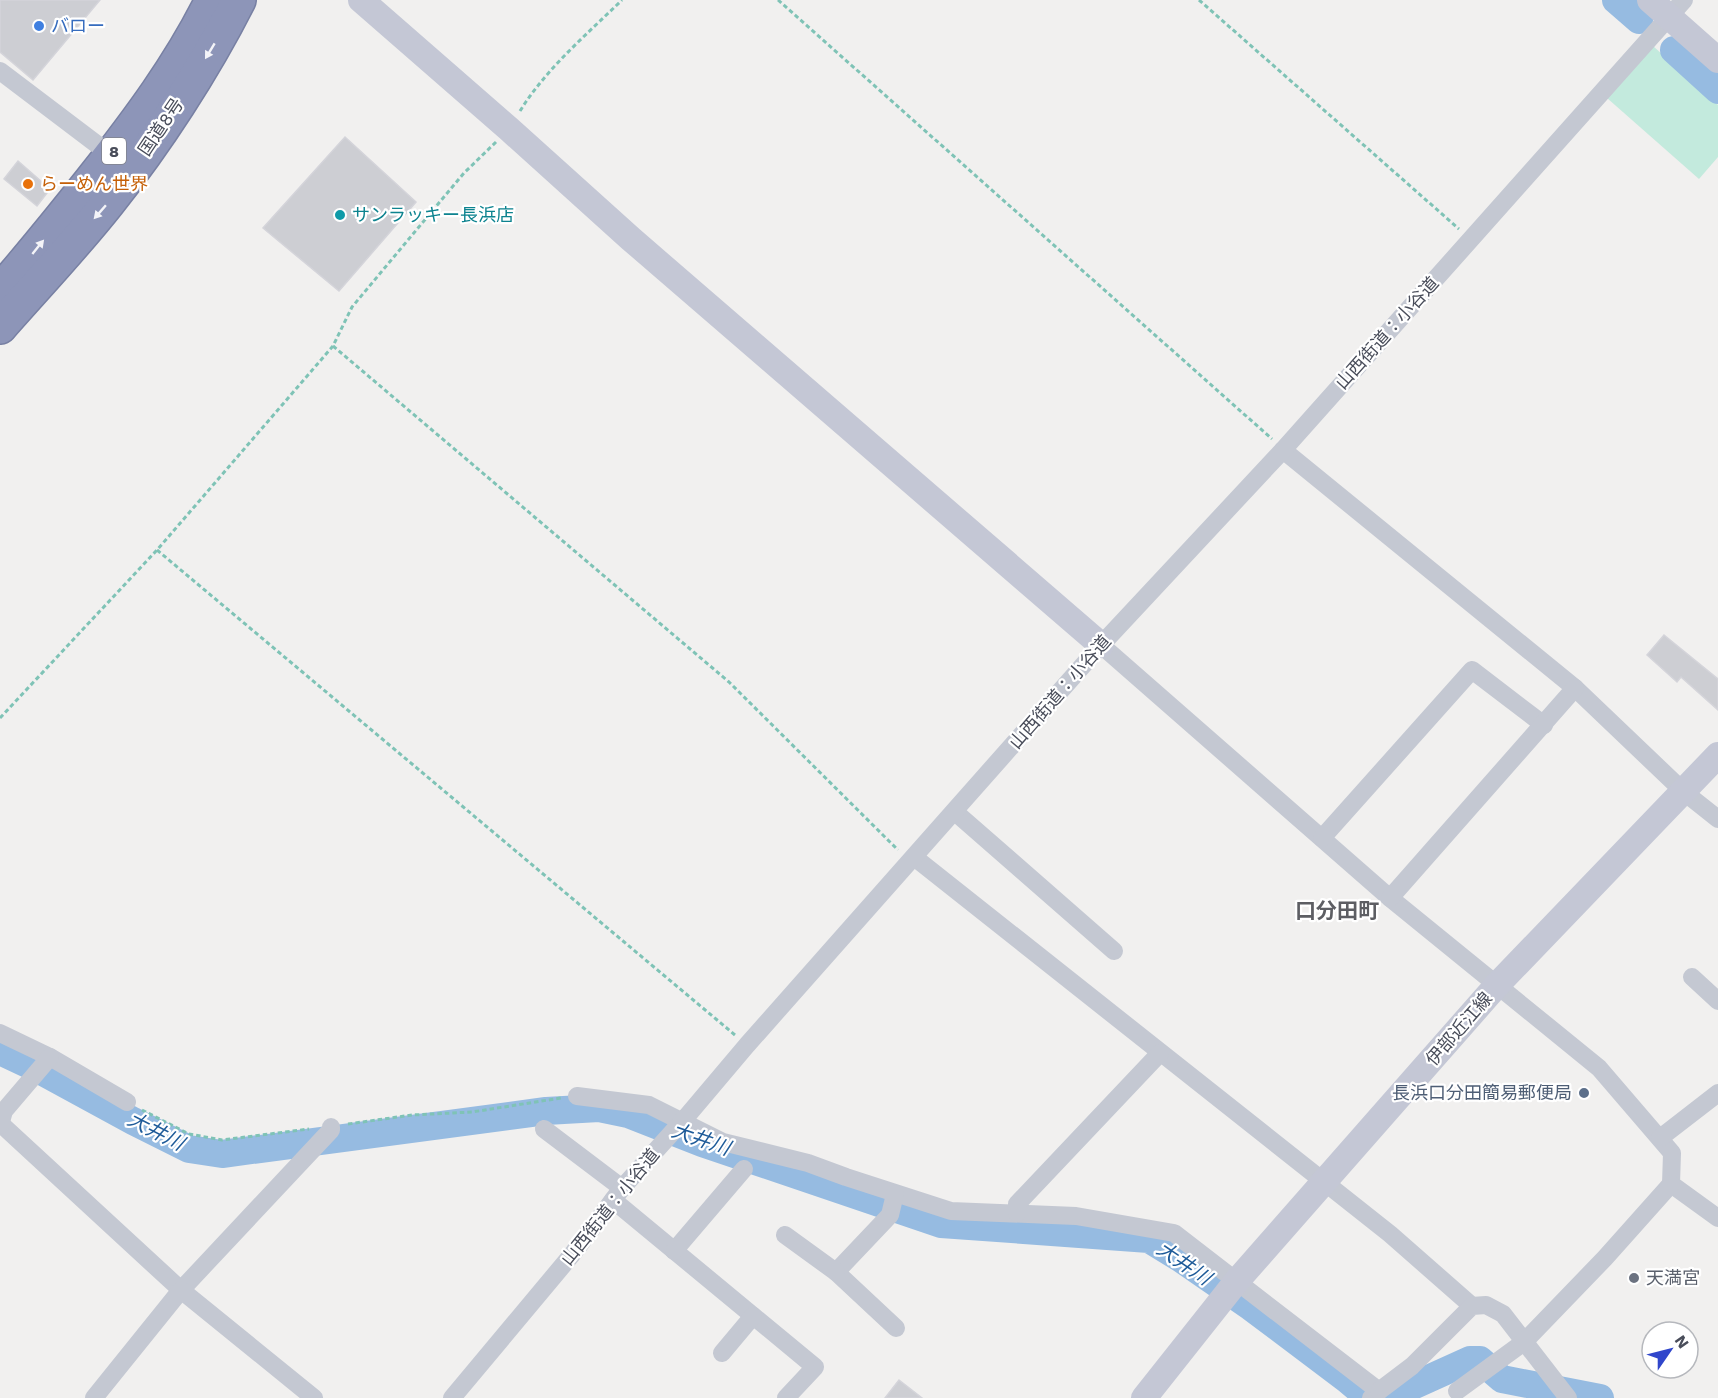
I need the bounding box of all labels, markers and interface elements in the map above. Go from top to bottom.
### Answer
place label: バロー [51,15,105,36]
marker: バロー [32,19,46,33]
one-way arrow [205,43,216,59]
street label: 国道8号 [134,94,187,160]
road number: 8 [102,138,126,164]
place label: らーめん世界 [40,173,148,194]
marker: らーめん世界 [21,177,35,191]
one-way arrow [94,204,107,220]
place label: サンラッキー長浜店 [352,204,514,225]
marker: サンラッキー長浜店 [333,208,347,222]
one-way arrow [32,239,45,255]
street label: 山西街道：小谷道 [1331,272,1443,393]
street label: 山西街道：小谷道 [1004,630,1115,753]
district label: 口分田町 [1295,898,1379,923]
street label: 伊部近江線 [1421,988,1496,1070]
place label: 長浜口分田簡易郵便局 [1392,1082,1572,1103]
marker: 長浜口分田簡易郵便局 [1577,1086,1591,1100]
water label: 大井川 [124,1107,190,1156]
water label: 大井川 [669,1118,735,1161]
street label: 山西街道：小谷道 [556,1144,663,1269]
water label: 大井川 [1152,1236,1217,1291]
place label: 天満宮 [1646,1267,1700,1288]
marker: 天満宮 [1627,1271,1641,1285]
north arrow [1640,1320,1700,1380]
text: N [1671,1331,1693,1352]

